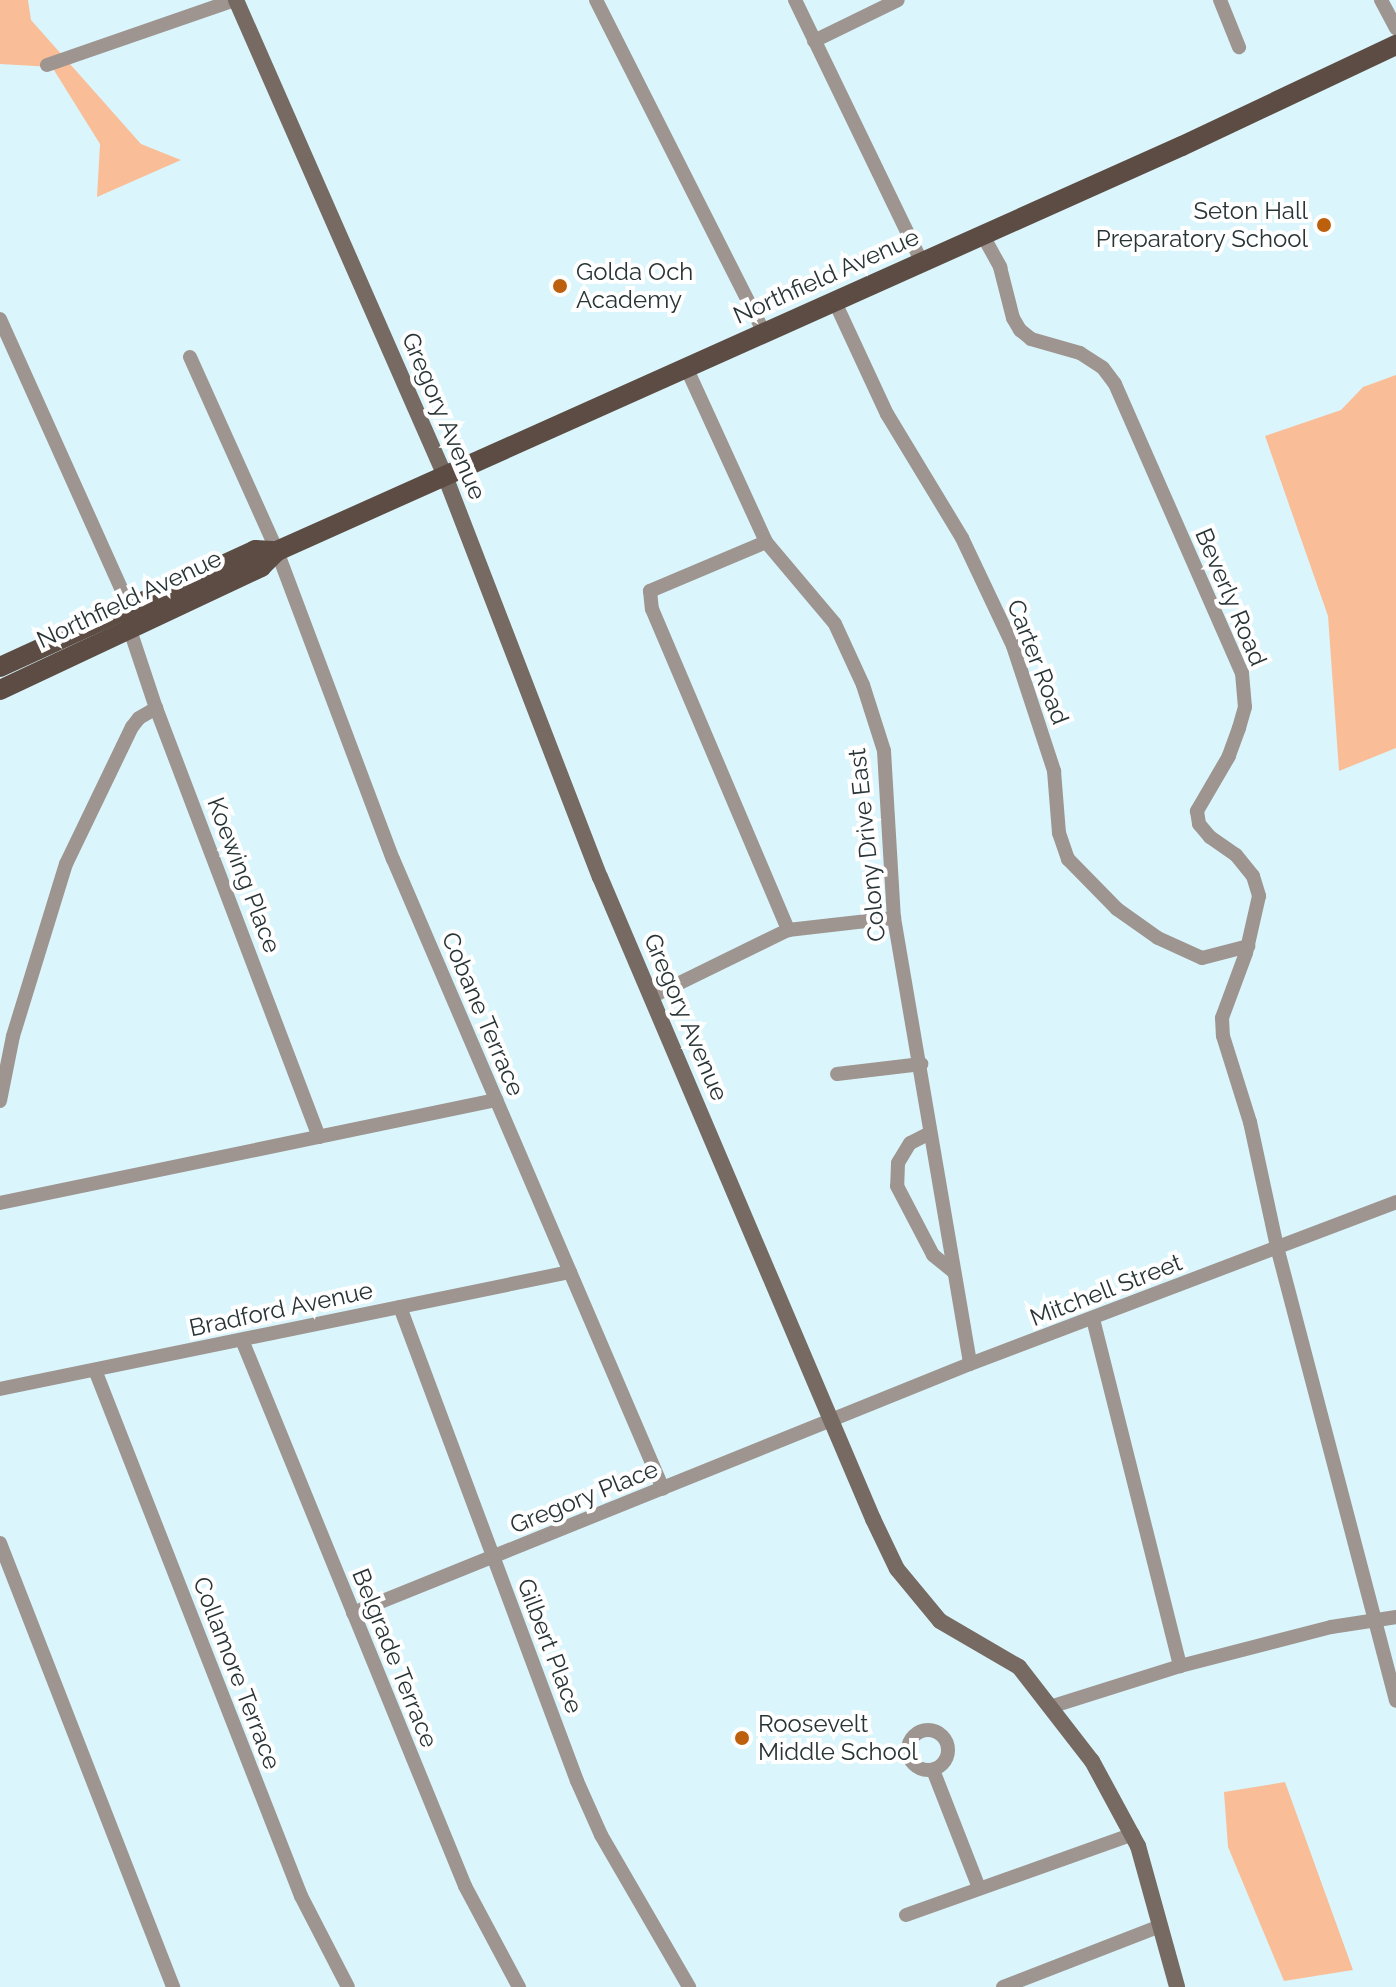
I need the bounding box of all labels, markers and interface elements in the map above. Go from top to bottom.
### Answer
place label: Seton Hall Preparatory School [1095,197,1308,253]
marker: Seton Hall Preparatory School [1315,216,1333,234]
street label: Northfield Avenue [728,222,924,330]
place label: Golda Och Academy [576,258,693,314]
marker: Golda Och Academy [551,277,569,295]
street label: Gregory Avenue [396,327,492,505]
street label: Beverly Road [1189,524,1273,670]
street label: Northfield Avenue [32,543,226,655]
street label: Carter Road [1001,595,1075,729]
street label: Colony Drive East [842,746,892,944]
street label: Koewing Place [201,793,287,957]
street label: Cobane Terrace [435,927,531,1101]
street label: Gregory Avenue [638,928,734,1106]
street label: Mitchell Street [1026,1248,1186,1332]
street label: Bradford Avenue [186,1275,376,1343]
street label: Gregory Place [506,1454,662,1540]
street label: Belgrade Terrace [346,1564,444,1752]
street label: Collamore Terrace [187,1572,287,1774]
street label: Gilbert Place [511,1575,589,1717]
place label: Roosevelt Middle School [758,1710,918,1766]
marker: Roosevelt Middle School [733,1729,751,1747]

